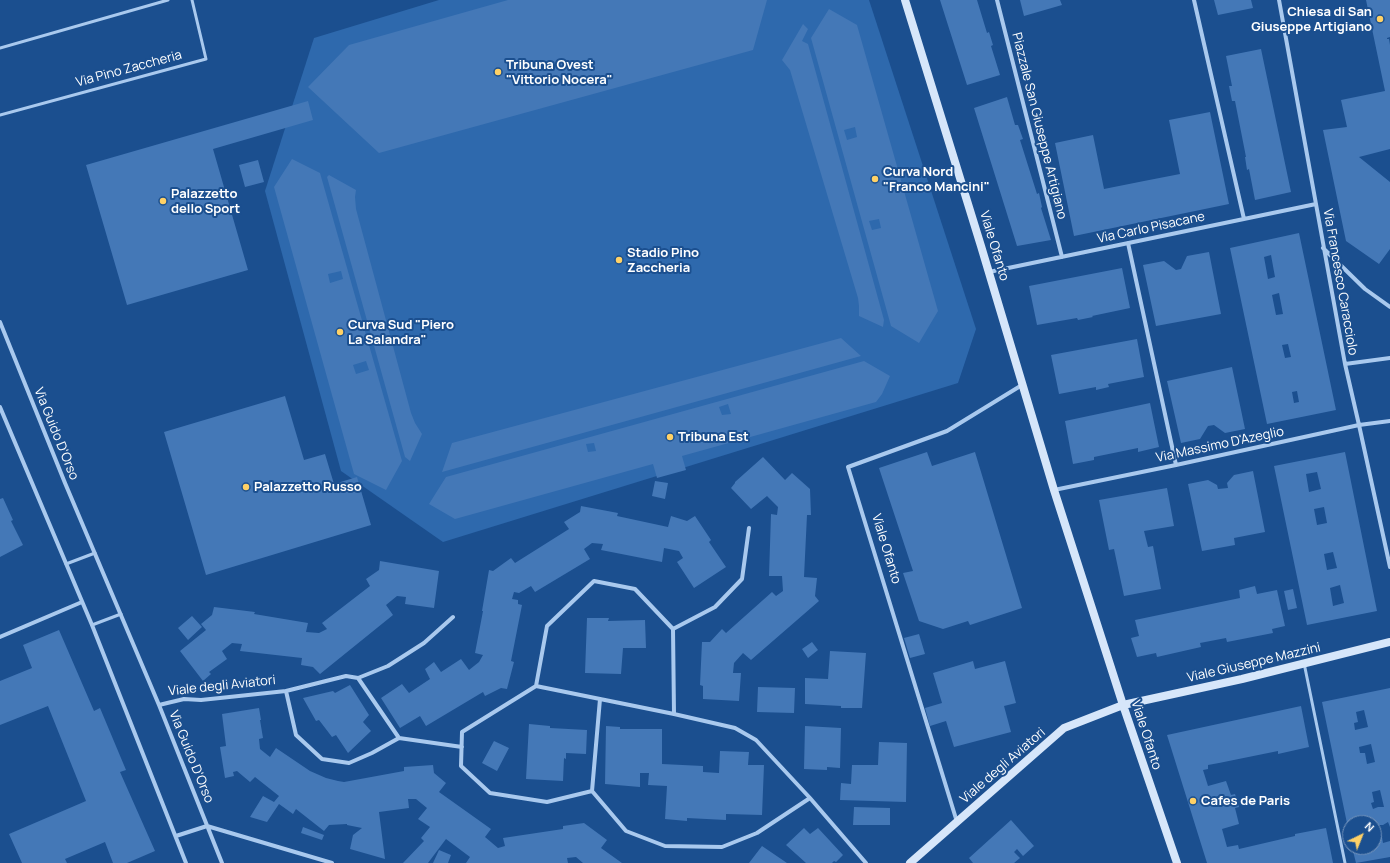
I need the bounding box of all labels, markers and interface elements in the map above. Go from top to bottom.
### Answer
place label: Chiesa di San Giuseppe Artigiano [1251,4,1372,35]
marker: Chiesa di San Giuseppe Artigiano [1375,14,1385,24]
street label: Piazzale San Giuseppe Artigiano [1008,31,1070,221]
street label: Via Pino Zaccheria [74,47,184,91]
place label: Tribuna Ovest "Vittorio Nocera" [506,57,613,88]
marker: Tribuna Ovest "Vittorio Nocera" [493,67,503,77]
place label: Curva Nord "Franco Mancini" [883,164,990,195]
marker: Curva Nord "Franco Mancini" [870,174,880,184]
place label: Palazzetto dello Sport [171,186,240,217]
marker: Palazzetto dello Sport [158,196,168,206]
street label: Via Francesco Caracciolo [1319,207,1361,357]
street label: Viale Ofanto [976,209,1012,283]
street label: Via Carlo Pisacane [1096,209,1206,247]
place label: Stadio Pino Zaccheria [627,245,699,276]
marker: Stadio Pino Zaccheria [614,255,624,265]
place label: Curva Sud "Piero La Salandra" [348,317,454,348]
marker: Curva Sud "Piero La Salandra" [335,327,345,337]
street label: Via Guido D'Orso [30,386,82,482]
street label: Via Massimo D'Azeglio [1155,424,1285,466]
place label: Tribuna Est [678,429,749,445]
marker: Tribuna Est [665,432,675,442]
place label: Palazzetto Russo [254,479,362,495]
marker: Palazzetto Russo [241,482,251,492]
street label: Viale Ofanto [868,512,904,586]
street label: Viale Giuseppe Mazzini [1186,640,1322,686]
street label: Viale degli Aviatori [168,673,276,699]
street label: Viale Ofanto [1127,698,1165,772]
street label: Via Guido D'Orso [165,709,217,805]
street label: Viale degli Aviatori [957,725,1049,807]
place label: Cafes de Paris [1201,793,1290,809]
marker: Cafes de Paris [1188,796,1198,806]
north arrow [1342,815,1382,855]
text: N [1362,818,1378,835]

